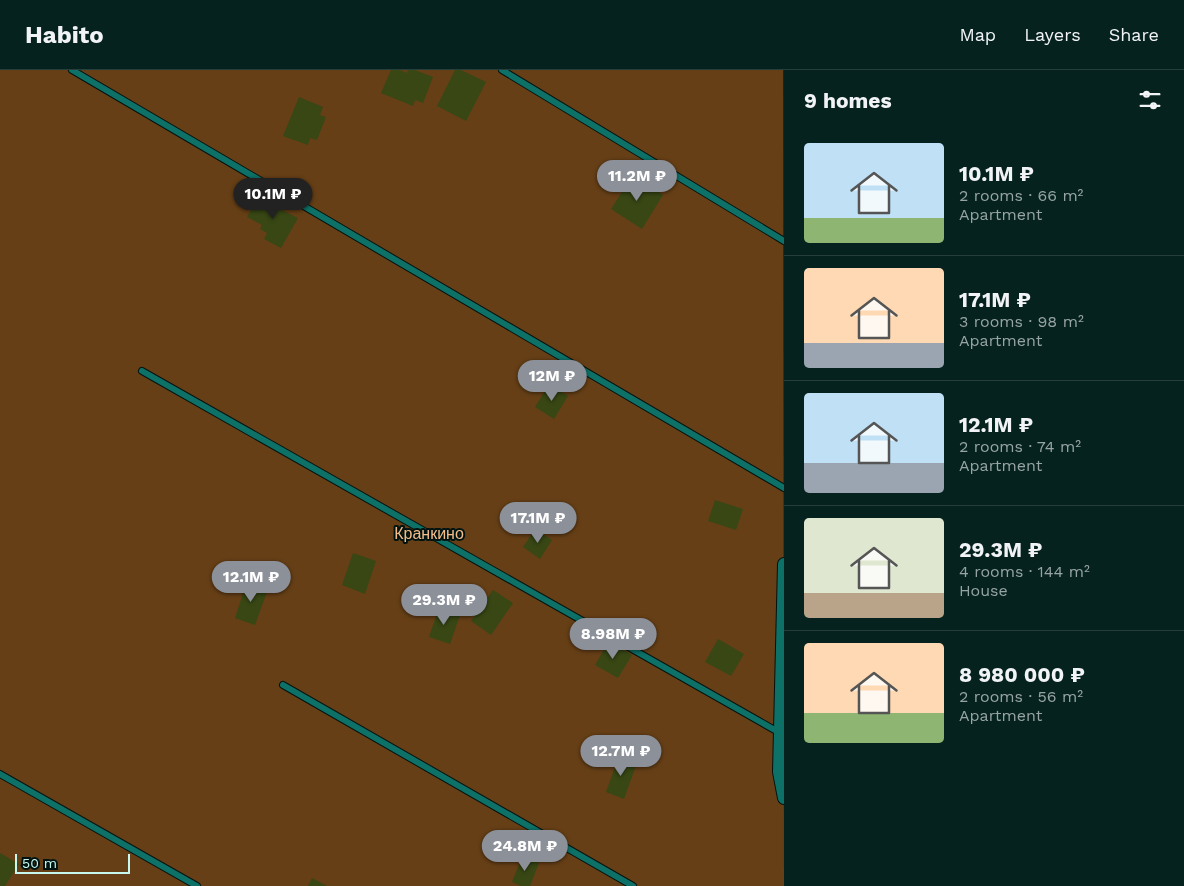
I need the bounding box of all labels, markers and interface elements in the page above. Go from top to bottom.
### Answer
text: Habito [25,21,104,49]
text: Map [959,24,996,45]
text: Layers [1024,24,1081,45]
text: Share [1109,24,1159,45]
icon: filters [1136,86,1164,114]
text: 9 homes [804,88,892,113]
pin: 11.2M ₽ [591,160,683,202]
text: 10.1M ₽ [959,161,1034,186]
icon: home [844,163,904,223]
text: 11.2M ₽ [608,166,666,185]
pin: 10.1M ₽ [227,178,319,220]
text: 10.1M ₽ [244,184,302,203]
text: 2 rooms · 66 m² [959,186,1083,205]
text: Apartment [959,205,1042,224]
text: 17.1M ₽ [959,287,1031,312]
icon: home [844,288,904,348]
text: 3 rooms · 98 m² [959,312,1084,331]
text: Apartment [959,331,1042,350]
pin: 12M ₽ [517,360,587,402]
text: 12M ₽ [529,366,575,385]
text: 12.1M ₽ [959,412,1033,437]
icon: home [844,413,904,473]
text: 2 rooms · 74 m² [959,437,1081,456]
text: Apartment [959,456,1042,475]
pin: 17.1M ₽ [492,502,584,544]
text: 17.1M ₽ [511,508,565,527]
park label: Кранкино [394,524,464,543]
text: 29.3M ₽ [959,537,1042,562]
icon: home [844,538,904,598]
pin: 12.1M ₽ [205,560,297,603]
text: 4 rooms · 144 m² [959,562,1090,581]
text: 12.1M ₽ [223,567,279,586]
text: House [959,581,1008,600]
pin: 29.3M ₽ [398,584,490,626]
text: 29.3M ₽ [412,590,476,609]
pin: 8.98M ₽ [567,618,659,660]
text: 8.98M ₽ [581,624,645,643]
text: 8 980 000 ₽ [959,662,1085,687]
icon: home [844,663,904,723]
text: 2 rooms · 56 m² [959,687,1083,706]
text: Apartment [959,706,1042,725]
pin: 12.7M ₽ [575,734,667,777]
text: 12.7M ₽ [591,741,651,760]
pin: 24.8M ₽ [479,830,571,872]
text: 24.8M ₽ [493,836,557,855]
scale bar [15,851,130,874]
text: 50 m [22,855,57,871]

